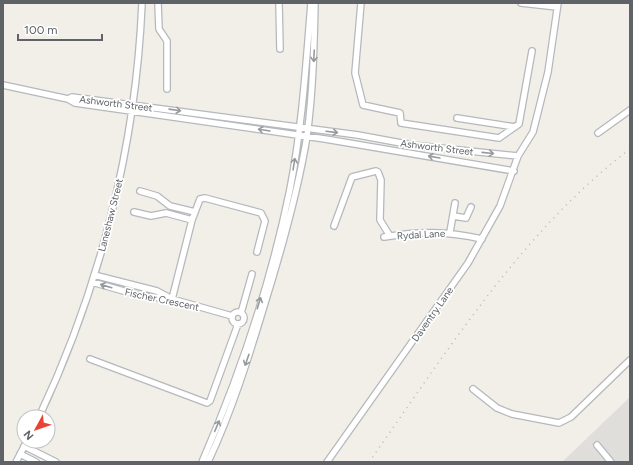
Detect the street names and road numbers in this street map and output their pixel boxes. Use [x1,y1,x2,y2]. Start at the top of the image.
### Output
street label: Ashworth Street [79,93,154,114]
street label: Ashworth Street [400,137,475,158]
street label: Laneshaw Street [95,177,126,253]
street label: Rydal Lane [397,227,446,242]
street label: Daventry Lane [409,284,456,344]
street label: Fischer Crescent [124,285,200,314]

